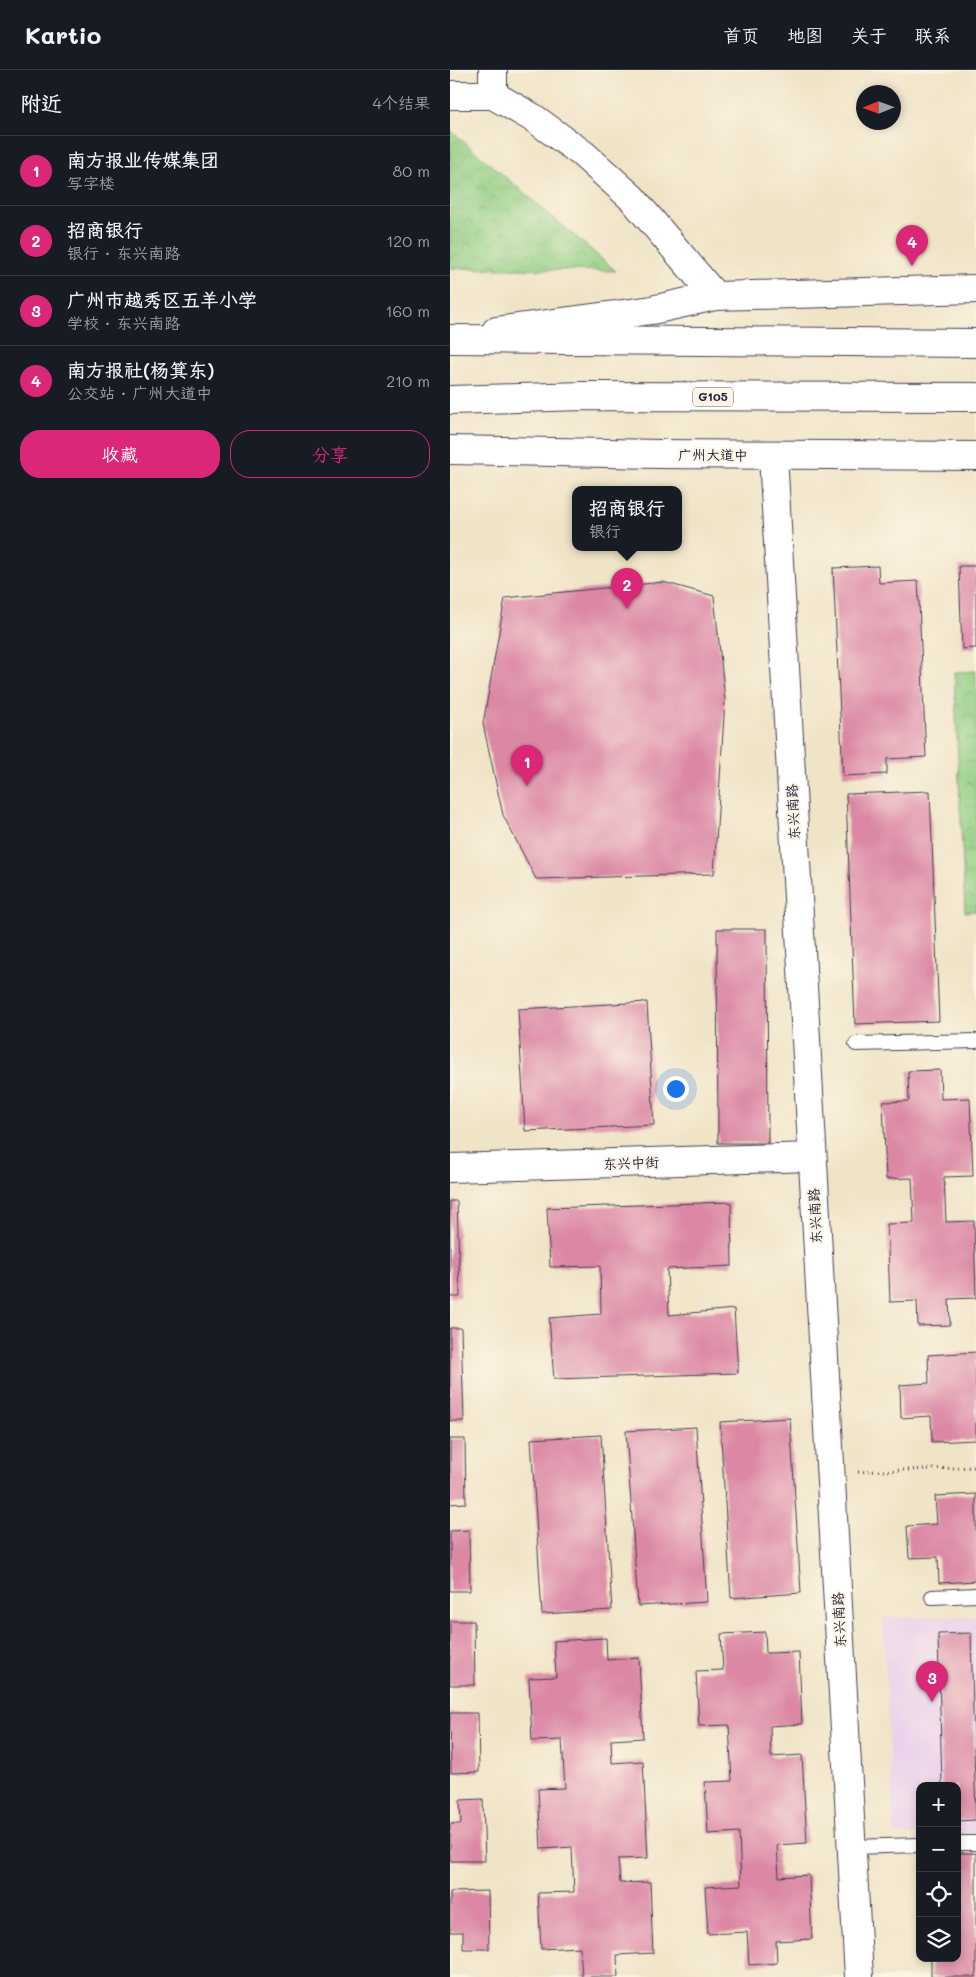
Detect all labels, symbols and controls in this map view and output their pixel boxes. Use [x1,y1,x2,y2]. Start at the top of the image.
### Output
text: Kartio [25,19,101,50]
text: 首页 [723,23,759,47]
text: 地图 [787,23,823,47]
text: 关于 [851,23,887,47]
text: 联系 [915,23,951,47]
north arrow [856,85,901,130]
text: 附近 [20,89,62,116]
text: 4个结果 [373,92,430,113]
text: 南方报业传媒集团 [67,147,219,172]
text: 1 [32,160,40,181]
text: 80 m [393,160,430,181]
text: 写字楼 [67,172,115,193]
text: 招商银行 [67,217,143,242]
pin: 4 [896,225,928,266]
text: 2 [32,230,40,251]
text: 120 m [386,230,430,251]
text: 银行 · 东兴南路 [67,242,180,263]
text: 广州市越秀区五羊小学 [67,287,257,312]
text: 3 [31,300,41,321]
text: 160 m [385,300,430,321]
text: 学校 · 东兴南路 [67,312,180,333]
text: 南方报社(杨箕东) [67,357,214,382]
text: 4 [31,370,41,391]
text: 210 m [386,370,430,391]
text: 公交站 · 广州大道中 [67,382,212,403]
road number: G105 [693,388,733,407]
button: 收藏 [20,430,220,478]
button: 分享 [230,430,430,478]
street label: 广州大道中 [678,445,748,464]
popup [572,486,682,551]
text: 招商银行 [589,495,665,520]
text: 银行 [589,520,621,541]
pin: 2 [611,568,643,609]
pin: 1 [511,745,543,786]
street label: 东兴南路 [782,784,803,840]
your location [663,1076,689,1102]
street label: 东兴中街 [603,1152,659,1173]
street label: 东兴南路 [804,1188,825,1244]
street label: 东兴南路 [828,1592,849,1648]
pin: 3 [916,1661,948,1702]
map controls [916,1782,961,1962]
button: + [916,1782,961,1827]
button: − [916,1827,961,1872]
button: locate [916,1872,961,1917]
button: layers [916,1917,961,1962]

